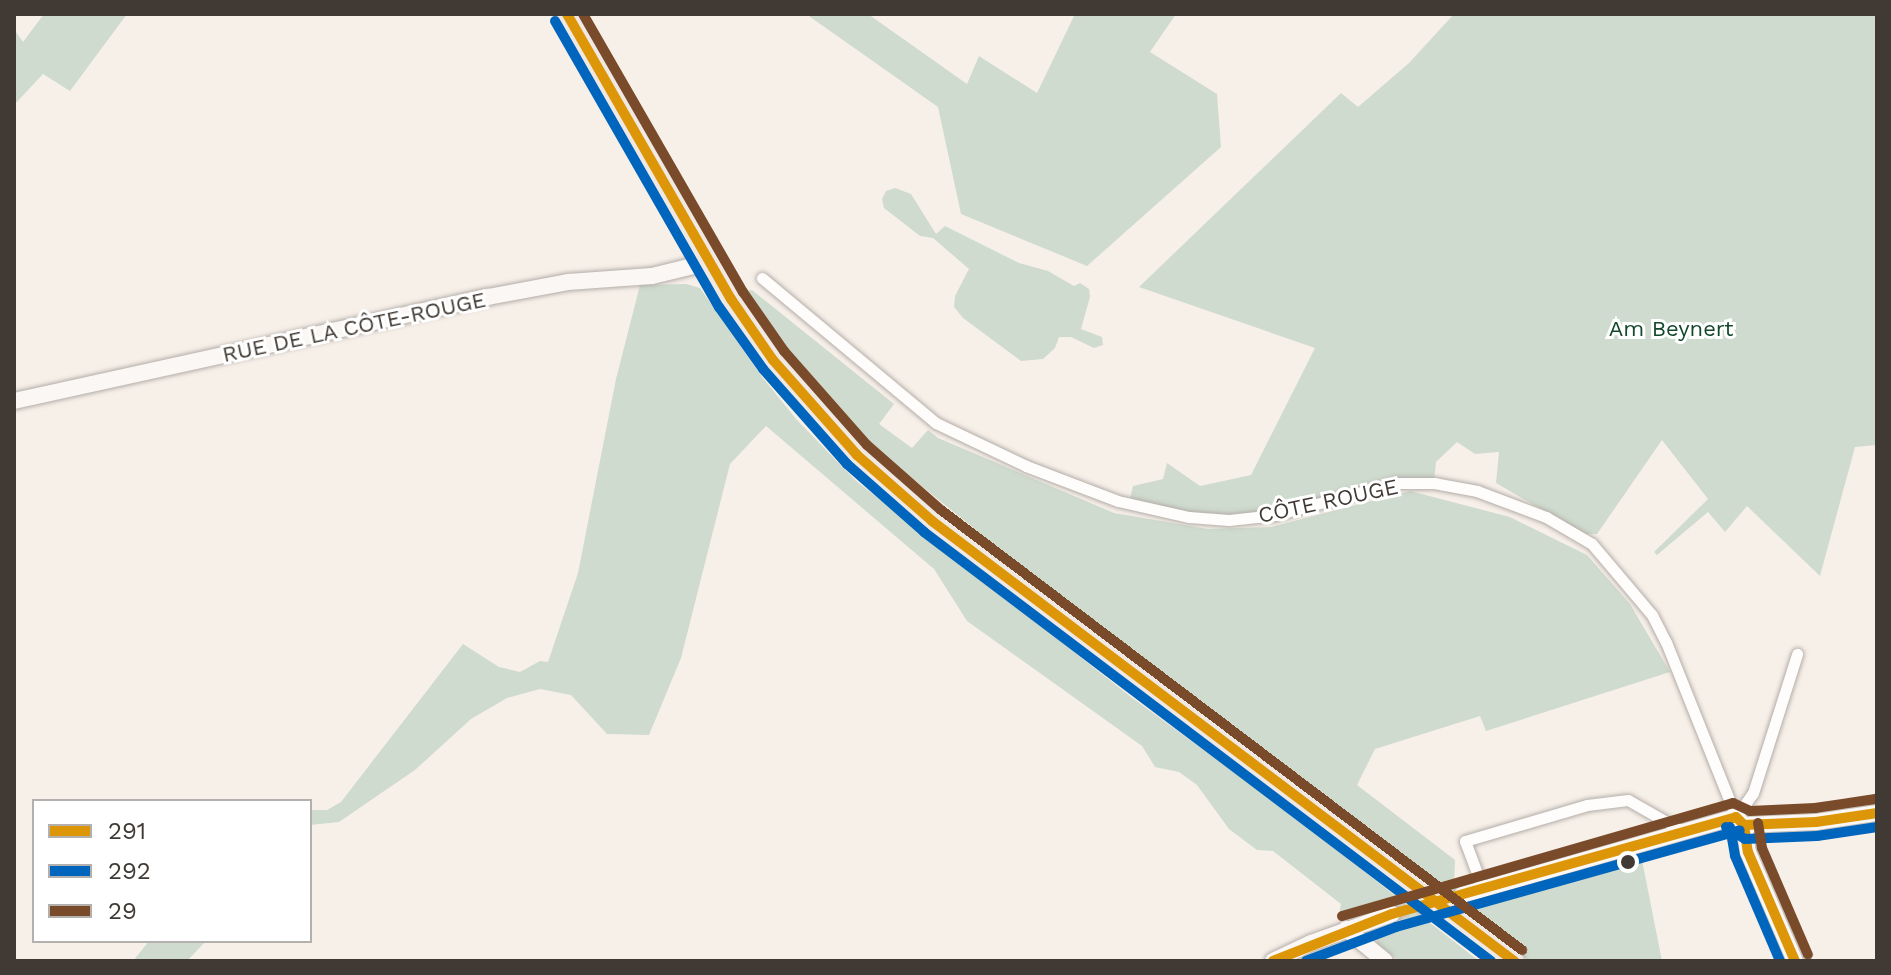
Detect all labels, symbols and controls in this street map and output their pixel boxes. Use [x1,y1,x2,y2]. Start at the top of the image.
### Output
street label: RUE DE LA CÔTE-ROUGE [220,286,488,368]
park label: Am Beynert [1609,316,1733,342]
street label: CÔTE ROUGE [1256,473,1400,529]
legend [32,799,312,943]
text: 291 [108,817,146,845]
unlabelled marker [1620,854,1636,870]
text: 292 [108,857,151,885]
text: 29 [108,897,137,925]

